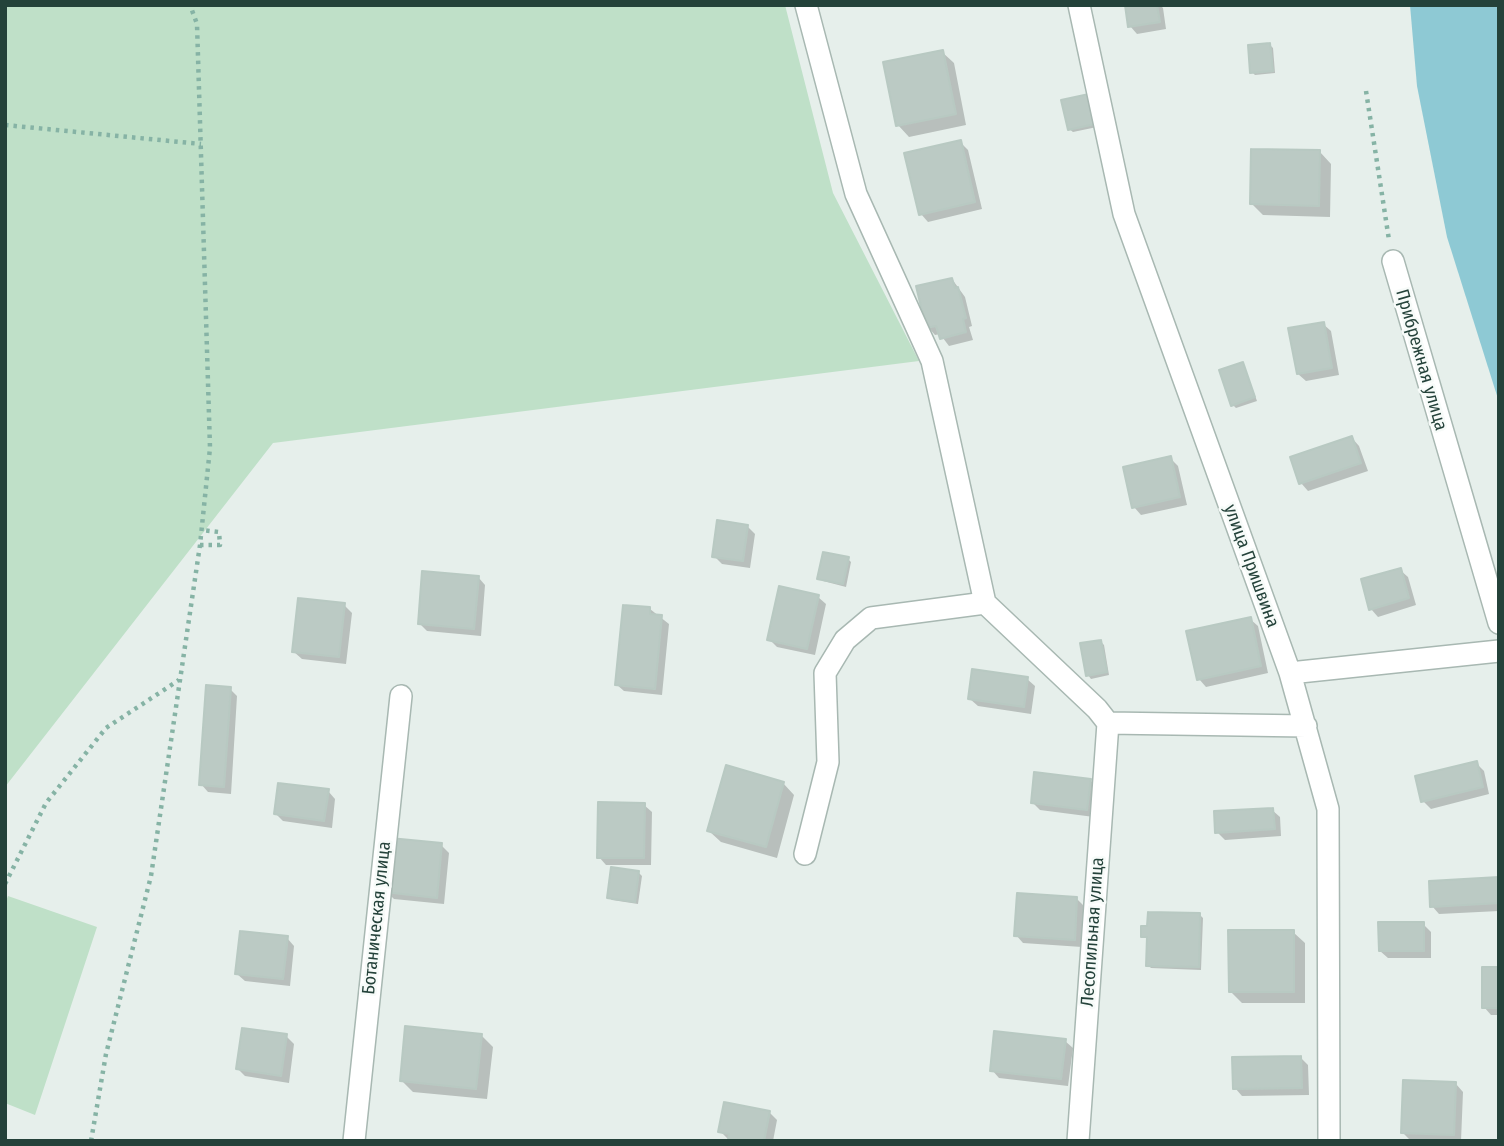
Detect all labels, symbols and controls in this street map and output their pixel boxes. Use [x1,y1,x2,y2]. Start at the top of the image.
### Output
street label: Прибрежная улица [1391,287,1451,433]
street label: улица Пришвина [1219,501,1283,631]
street label: Ботаническая улица [358,840,396,996]
street label: Лесопильная улица [1077,857,1109,1007]

